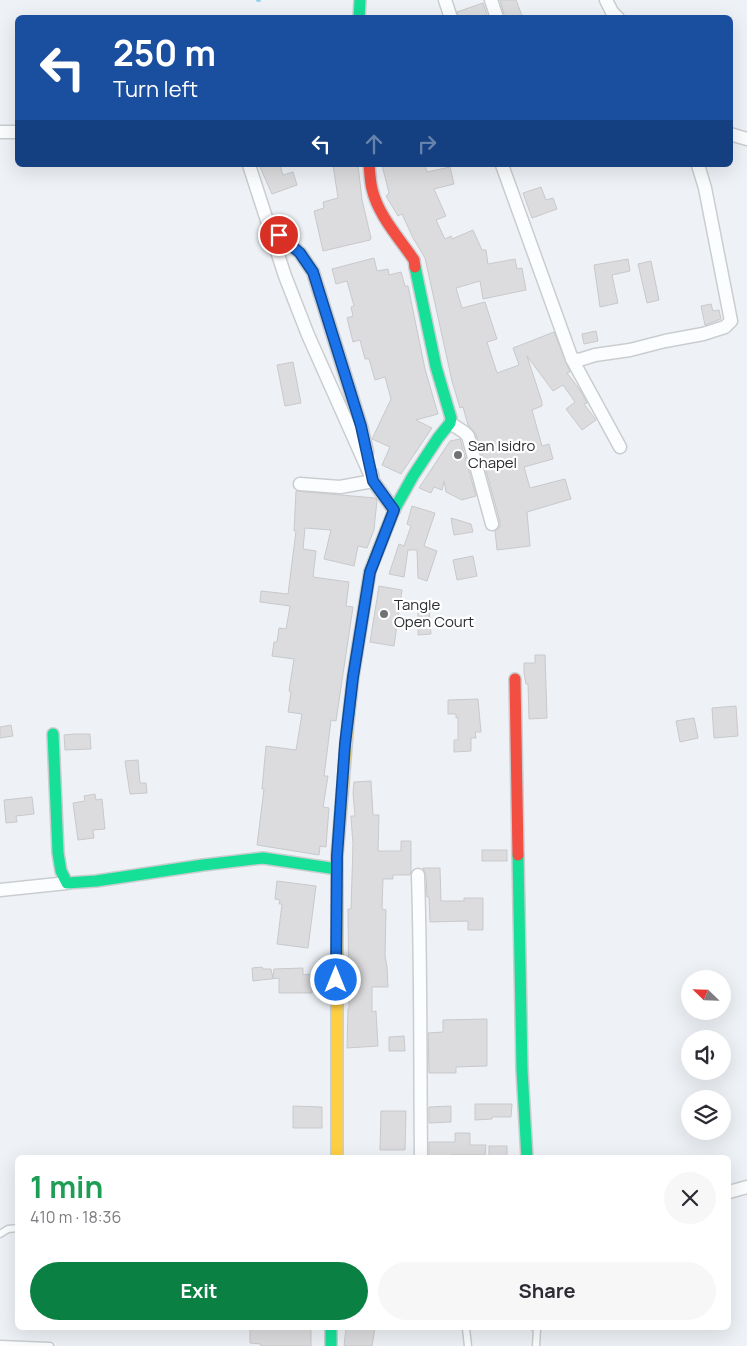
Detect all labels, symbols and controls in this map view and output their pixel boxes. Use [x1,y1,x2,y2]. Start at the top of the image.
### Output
text: 250 m [113,29,216,77]
icon: left [30,35,95,100]
text: Turn left [113,74,198,104]
icon: left [307,130,335,158]
icon: ahead [360,130,388,158]
icon: right [413,130,441,158]
pin [258,214,300,256]
icon: arrive [265,221,293,249]
place label: San Isidro Chapel [468,435,536,473]
marker: San Isidro Chapel [452,449,464,461]
place label: Tangle Open Court [394,594,474,632]
marker: Tangle Open Court [378,608,390,620]
position arrow [309,953,361,1005]
north arrow [681,970,731,1020]
map controls [681,970,731,1140]
button: sound [681,1030,731,1080]
button: layers [681,1090,731,1140]
text: 1 min [30,1166,103,1207]
button: close [664,1172,716,1224]
text: 410 m · 18:36 [30,1206,121,1228]
button: Exit [30,1262,368,1320]
button: Share [378,1262,716,1320]

